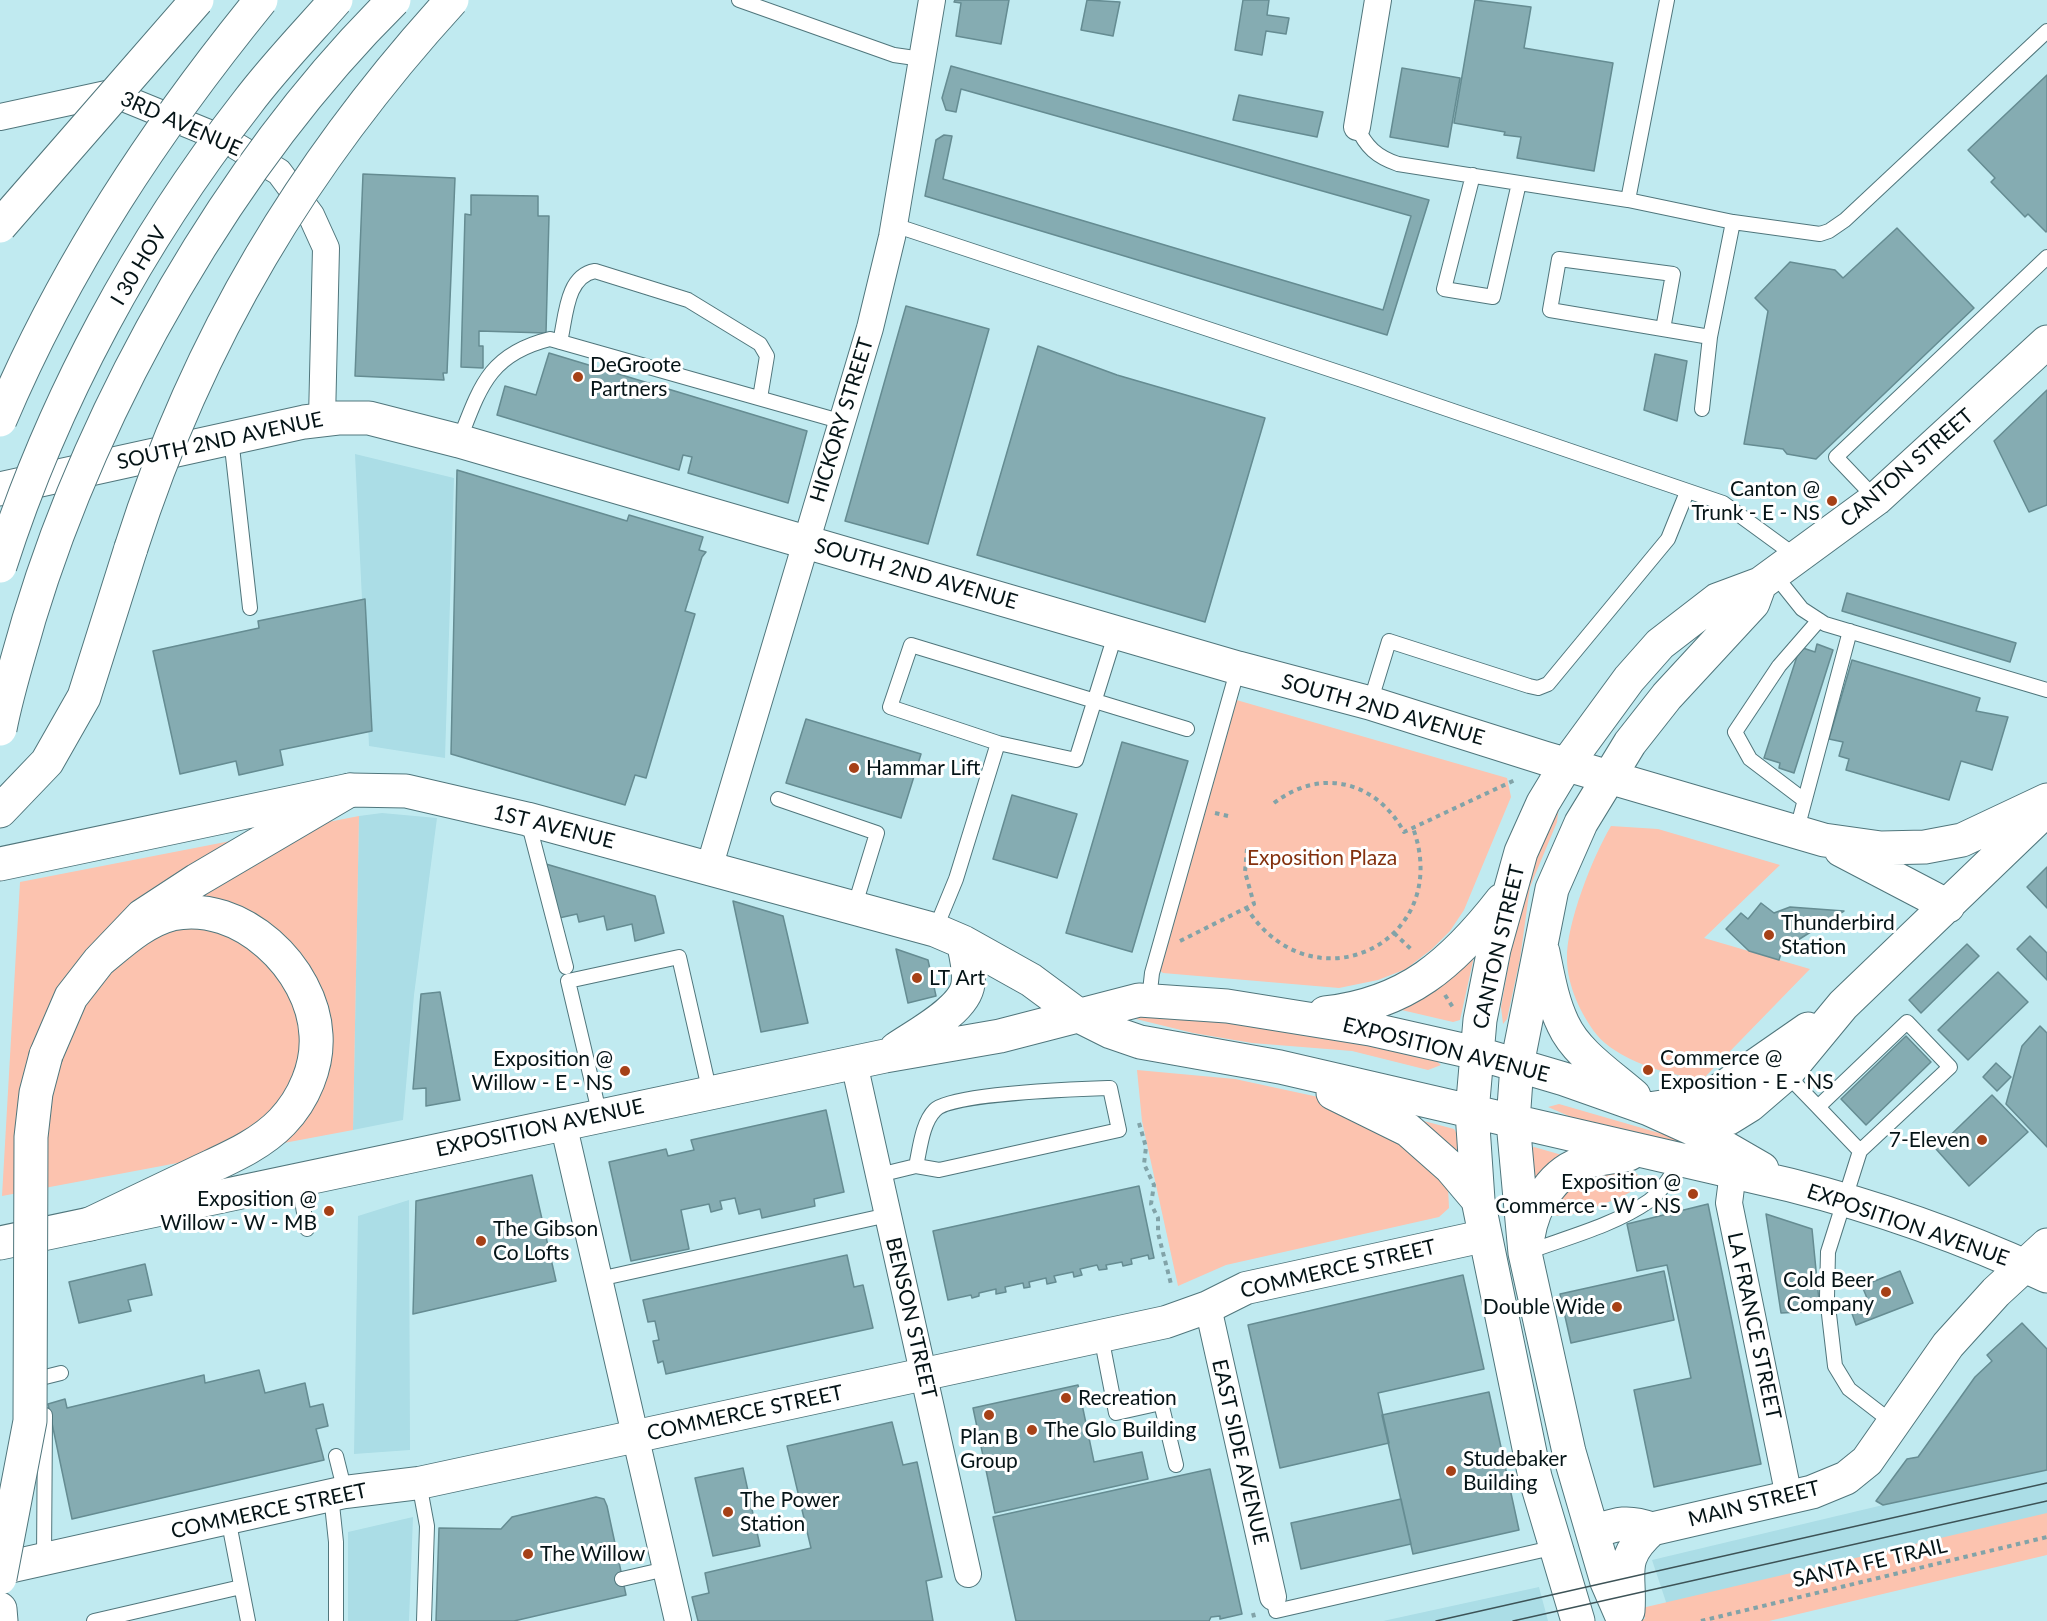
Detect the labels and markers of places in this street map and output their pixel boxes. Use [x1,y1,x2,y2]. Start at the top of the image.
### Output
place label: DeGroote Partners [590,352,681,402]
marker: DeGroote Partners [571,370,585,384]
place label: Canton @ Trunk - E - NS [1692,476,1820,526]
marker: Canton @ Trunk - E - NS [1825,494,1839,508]
place label: Hammar Lift [866,755,980,781]
marker: Hammar Lift [847,761,861,775]
place label: Thunderbird Station [1781,910,1895,960]
marker: Thunderbird Station [1762,928,1776,942]
place label: LT Art [929,965,985,991]
marker: LT Art [910,971,924,985]
place label: Commerce @ Exposition - E - NS [1660,1045,1834,1095]
place label: Exposition @ Willow - E - NS [471,1046,613,1096]
marker: Commerce @ Exposition - E - NS [1641,1063,1655,1077]
marker: Exposition @ Willow - E - NS [618,1064,632,1078]
place label: 7-Eleven [1889,1127,1970,1153]
marker: 7-Eleven [1975,1133,1989,1147]
place label: Exposition @ Commerce - W - NS [1495,1169,1681,1219]
place label: Exposition @ Willow - W - MB [160,1186,317,1236]
marker: Exposition @ Commerce - W - NS [1686,1187,1700,1201]
marker: Exposition @ Willow - W - MB [322,1204,336,1218]
place label: The Gibson Co Lofts [493,1216,598,1266]
marker: The Gibson Co Lofts [474,1234,488,1248]
place label: Cold Beer Company [1783,1267,1874,1317]
marker: Cold Beer Company [1879,1285,1893,1299]
place label: Double Wide [1483,1294,1605,1320]
marker: Double Wide [1610,1300,1624,1314]
place label: Recreation [1078,1385,1177,1411]
marker: Recreation [1059,1391,1073,1405]
marker: Plan B Group [982,1408,996,1422]
place label: The Glo Building [1044,1417,1196,1443]
marker: The Glo Building [1025,1423,1039,1437]
place label: Plan B Group [960,1424,1018,1474]
place label: Studebaker Building [1463,1446,1567,1496]
marker: Studebaker Building [1444,1464,1458,1478]
place label: The Power Station [740,1487,839,1537]
marker: The Power Station [721,1505,735,1519]
place label: The Willow [540,1541,645,1567]
marker: The Willow [521,1547,535,1561]

